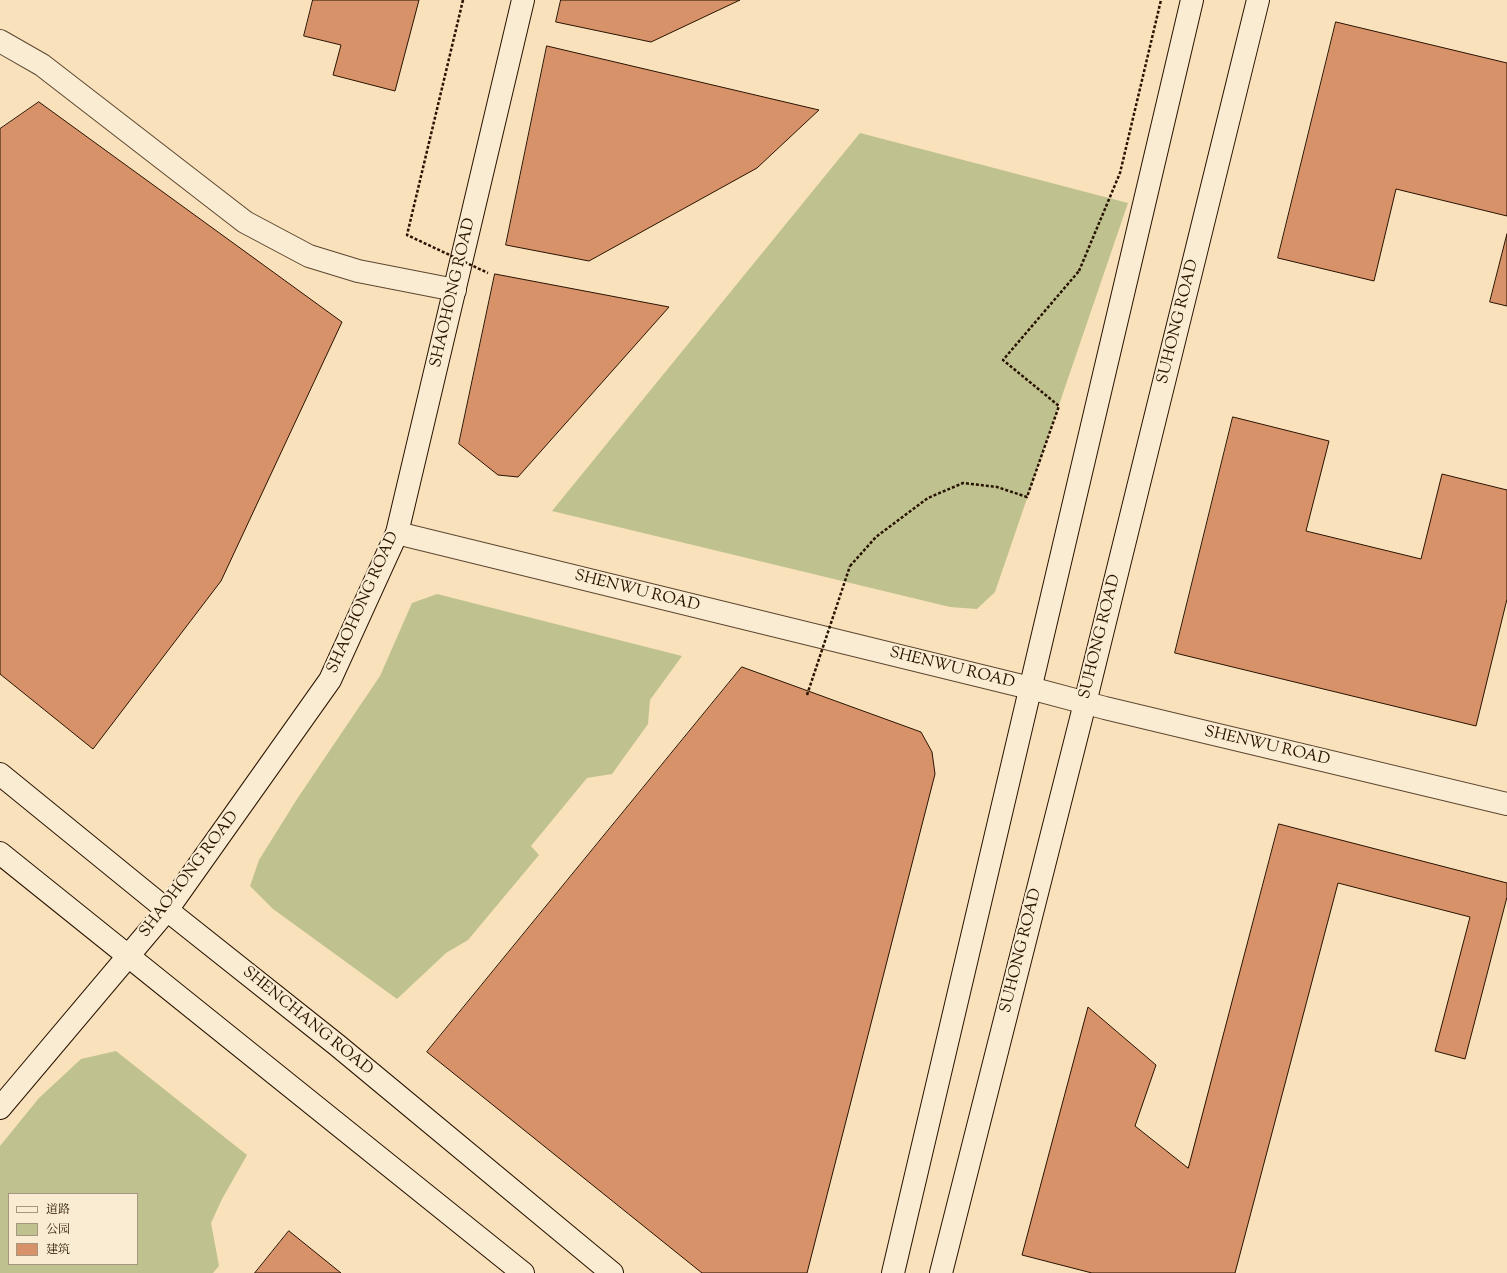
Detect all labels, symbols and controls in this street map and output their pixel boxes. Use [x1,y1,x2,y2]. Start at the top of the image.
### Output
street label: SHAOHONG ROAD [427,216,481,370]
street label: SUHONG ROAD [1154,258,1204,386]
street label: SHAOHONG ROAD [324,529,404,677]
street label: SHENWU ROAD [572,567,702,617]
street label: SUHONG ROAD [1076,573,1126,701]
street label: SHENWU ROAD [887,644,1017,694]
street label: SHENWU ROAD [1202,723,1332,771]
street label: SHAOHONG ROAD [136,808,244,942]
street label: SUHONG ROAD [997,887,1047,1015]
street label: SHENCHANG ROAD [238,964,376,1080]
legend [8,1193,138,1265]
text: 道路 [46,1201,70,1219]
text: 公园 [46,1221,70,1239]
text: 建筑 [46,1241,70,1259]

